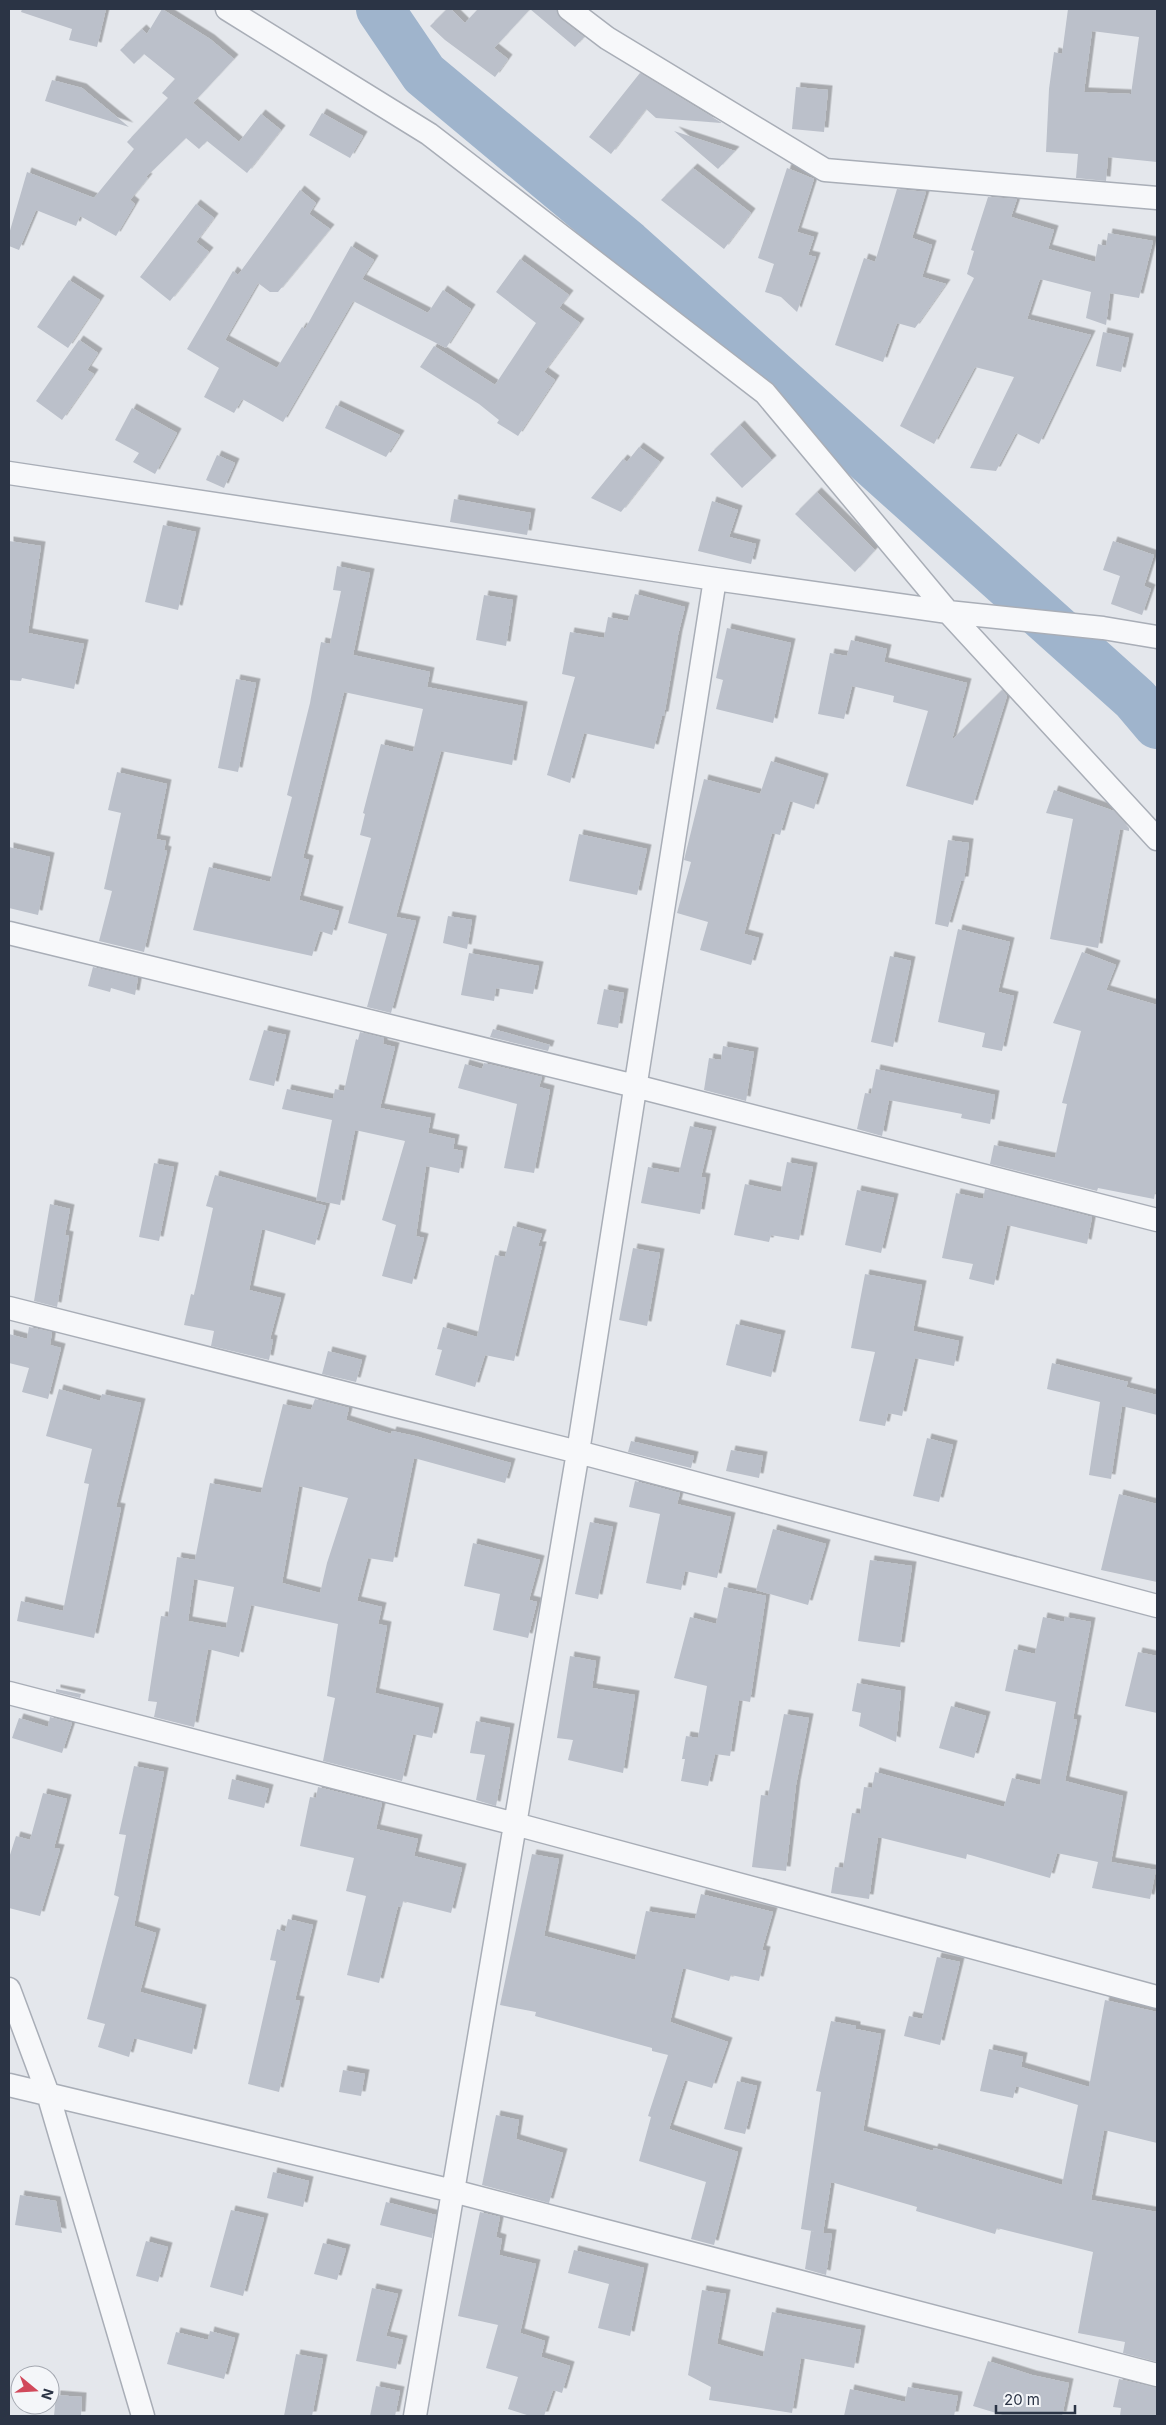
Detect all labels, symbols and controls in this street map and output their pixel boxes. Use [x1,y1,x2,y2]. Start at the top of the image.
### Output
north arrow [10,2365,60,2415]
scale bar [996,2382,1075,2414]
text: N [38,2386,58,2402]
text: 20 m [1004,2390,1040,2409]

